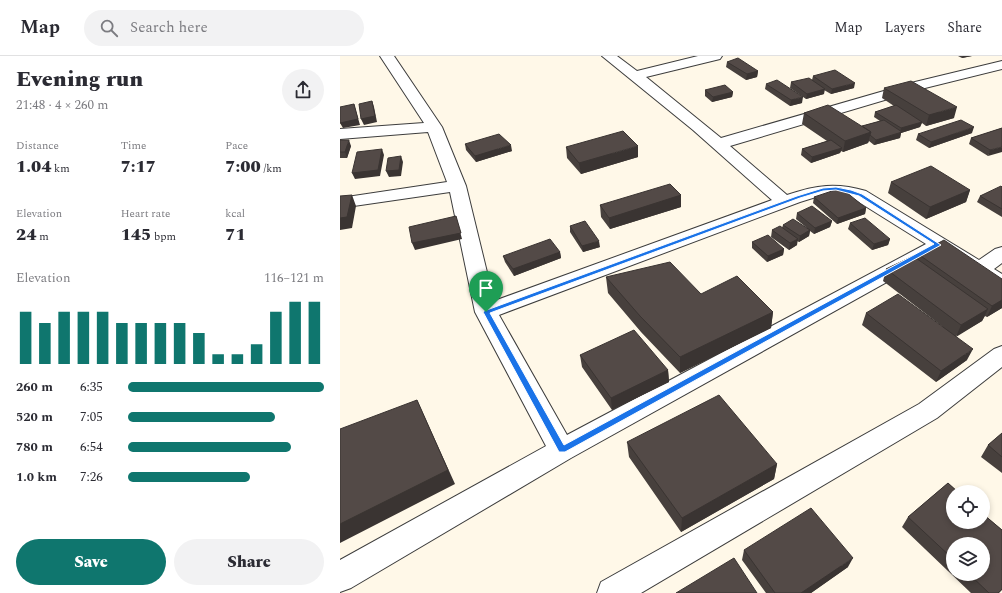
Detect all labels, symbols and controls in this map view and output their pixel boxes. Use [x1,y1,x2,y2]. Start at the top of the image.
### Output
search box [84,10,364,46]
text: Map [20,13,60,42]
text: Search here [130,16,208,39]
icon: search [98,17,120,39]
text: Map [834,17,863,38]
text: Layers [885,17,925,38]
text: Share [947,17,982,38]
text: Evening run [16,63,143,96]
button: share [282,69,324,111]
text: 21:48 · 4 × 260 m [16,95,108,115]
text: Distance [16,137,59,154]
text: Time [121,137,146,154]
text: Pace [225,137,248,154]
text: 1.04 [16,154,51,180]
text: 7:17 [121,154,156,180]
text: 7:00 [225,154,261,180]
text: km [51,160,70,177]
text: /km [261,160,282,177]
text: Elevation [16,205,62,222]
text: Heart rate [121,205,170,222]
text: kcal [225,205,245,222]
text: 24 [16,222,36,248]
text: 145 [121,222,151,248]
text: 71 [225,222,246,248]
text: m [36,228,49,245]
text: bpm [151,228,176,245]
text: Elevation [16,268,70,288]
text: 116–121 m [264,268,324,288]
pin [469,271,503,312]
icon: arrive [475,277,497,299]
text: 260 m [16,377,53,397]
text: 6:35 [80,377,103,397]
text: 520 m [16,407,53,427]
text: 7:05 [80,407,103,427]
text: 780 m [16,437,53,457]
text: 6:54 [80,437,103,457]
text: 1.0 km [16,467,57,487]
text: 7:26 [80,467,103,487]
map controls [946,485,990,581]
button: locate [946,485,990,529]
button: layers [946,537,990,581]
button: Save [16,539,166,585]
button: Share [174,539,324,585]

